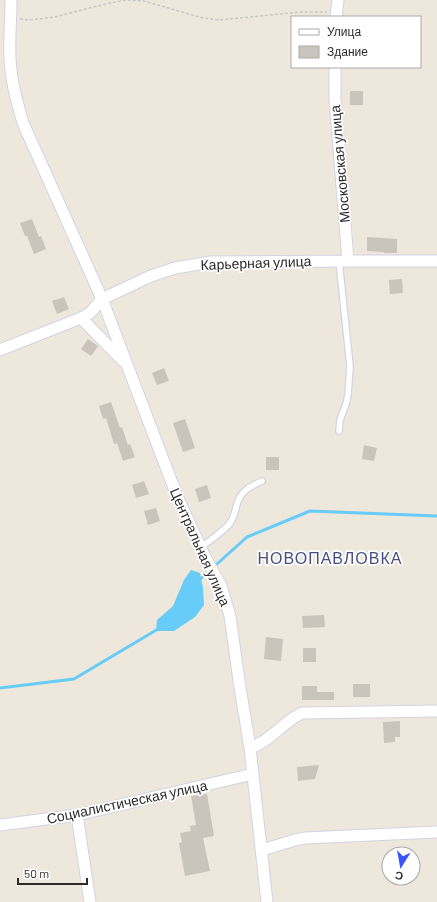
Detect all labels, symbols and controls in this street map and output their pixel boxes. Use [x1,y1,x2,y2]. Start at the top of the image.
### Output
legend [291,16,421,68]
text: Улица [327,24,361,39]
text: Здание [327,44,368,59]
street label: Московская улица [326,104,353,224]
street label: Карьерная улица [200,252,312,273]
street label: Центральная улица [167,485,234,609]
district label: НОВОПАВЛОВКА [258,548,402,567]
street label: Социалистическая улица [45,776,209,827]
north arrow [381,846,421,886]
scale bar [18,860,87,886]
text: 50 m [24,866,49,880]
text: С [394,869,404,883]

